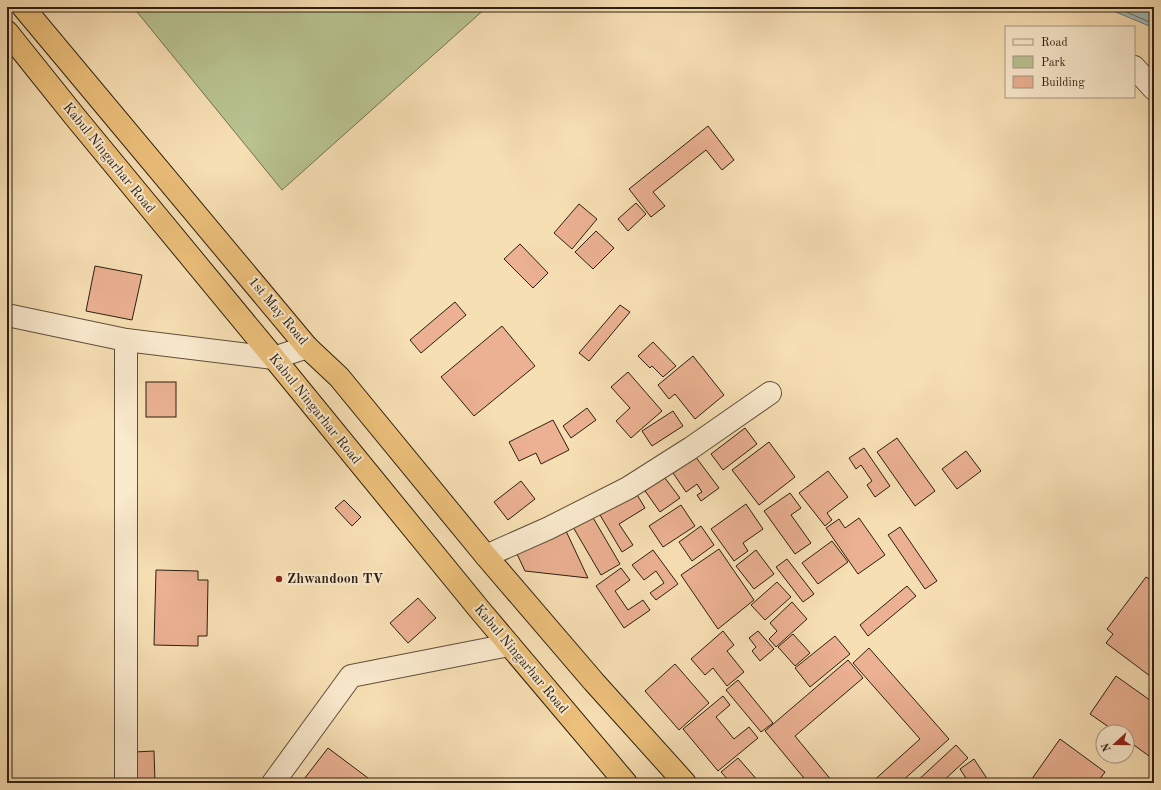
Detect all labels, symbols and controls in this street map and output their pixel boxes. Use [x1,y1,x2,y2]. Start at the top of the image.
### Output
legend [1005,26,1135,98]
text: Road [1041,37,1068,49]
text: Park [1041,57,1066,69]
text: Building [1041,77,1085,89]
street label: Kabul Ningarhar Road [60,100,158,216]
street label: 1st May Road [246,274,310,348]
street label: Kabul Ningarhar Road [266,351,364,467]
place label: Zhwandoon TV [287,572,384,586]
marker: Zhwandoon TV [274,574,284,584]
street label: Kabul Ningarhar Road [471,602,571,716]
north arrow [1095,724,1135,764]
text: N [1100,741,1114,753]

